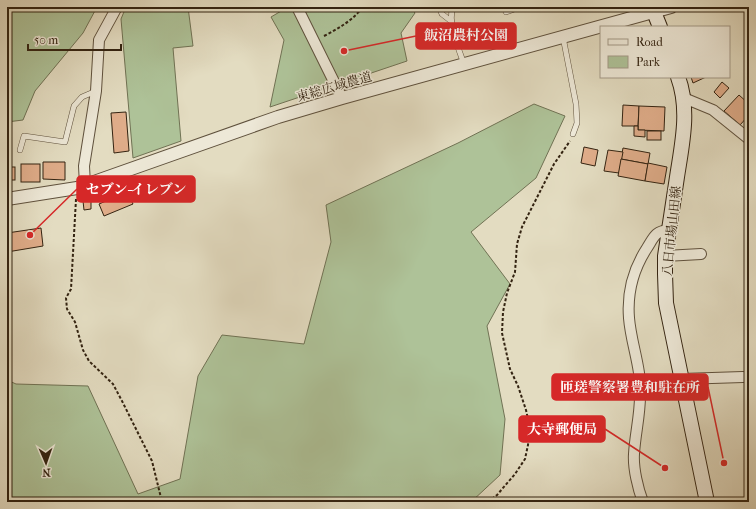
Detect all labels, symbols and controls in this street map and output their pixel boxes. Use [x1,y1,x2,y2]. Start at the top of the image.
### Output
callout: 飯沼農村公園 [416,23,516,49]
scale bar [28,26,121,52]
legend [600,26,730,78]
text: 飯沼農村公園 [424,27,508,44]
text: 50 m [34,33,58,47]
text: Road [636,35,663,49]
text: Park [636,55,661,69]
street label: 東総広域農道 [295,69,374,104]
callout: セブン-イレブン [77,176,195,202]
text: セブン-イレブン [86,181,186,198]
street label: 八日市場山田線 [659,185,684,277]
callout: 匝瑳警察署豊和駐在所 [552,374,708,400]
text: 匝瑳警察署豊和駐在所 [560,379,700,396]
callout: 大寺郵便局 [519,416,605,442]
text: 大寺郵便局 [527,421,597,438]
north arrow [26,443,66,483]
text: N [41,466,51,479]

